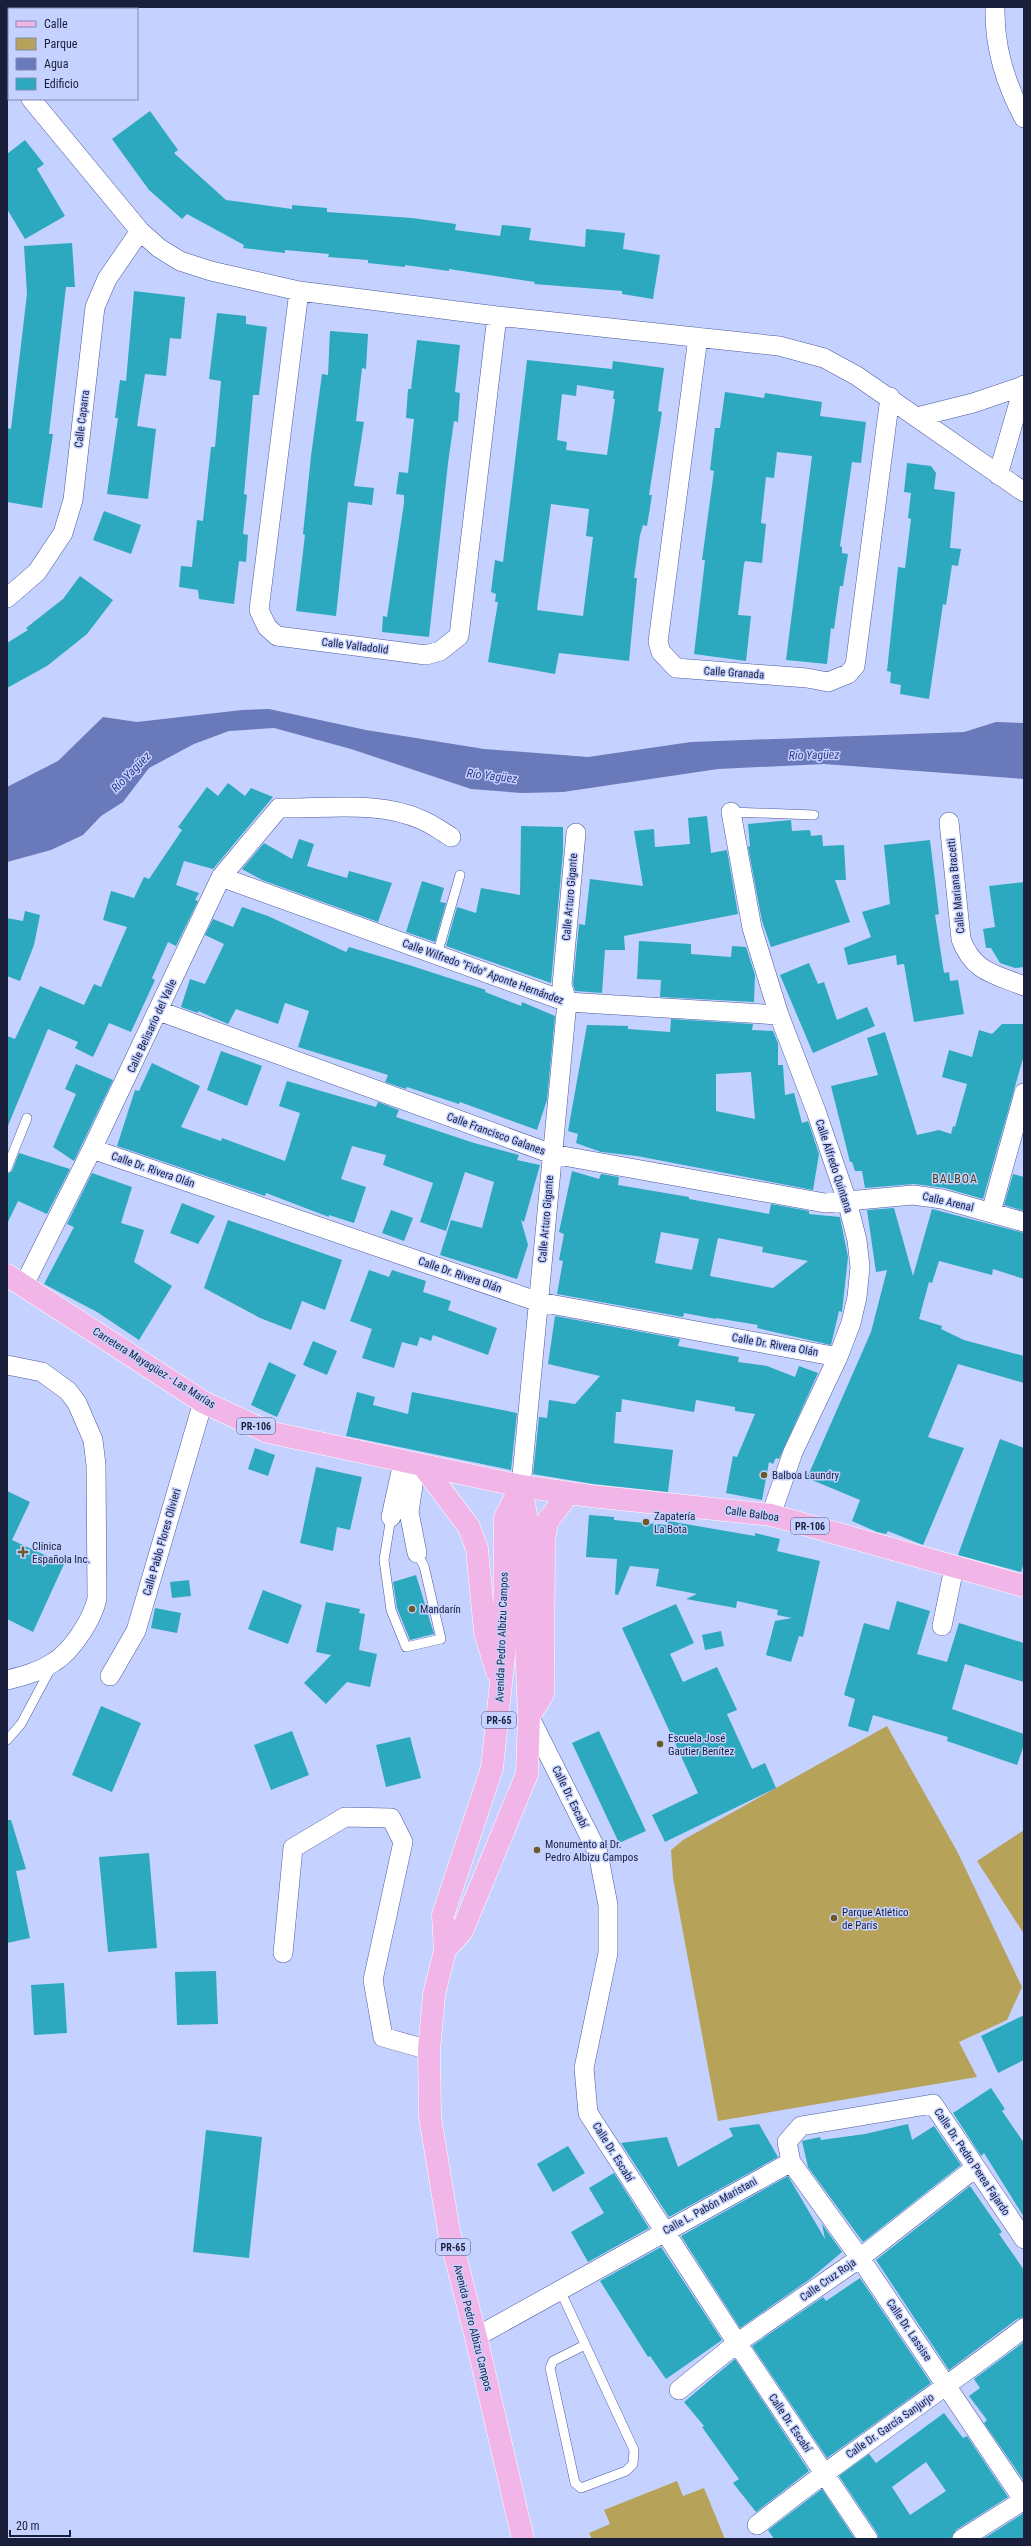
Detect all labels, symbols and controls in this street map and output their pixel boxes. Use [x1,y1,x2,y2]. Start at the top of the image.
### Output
legend [8,8,138,100]
text: Calle [44,17,68,31]
text: Parque [44,37,78,51]
text: Agua [44,57,69,71]
text: Edificio [44,77,79,91]
street label: Calle Caparra [72,389,92,449]
street label: Calle Valladolid [321,635,389,657]
street label: Calle Granada [703,664,765,682]
water label: Río Yagüez [108,748,154,795]
water label: Río Yagüez [789,748,840,762]
water label: Río Yagüez [466,766,519,786]
street label: Calle Mariana Bracetti [945,838,967,934]
street label: Calle Arturo Gigante [560,853,580,941]
street label: Calle Wilfredo "Fido" Aponte Hernández [400,937,566,1007]
street label: Calle Belisario del Valle [125,977,179,1075]
street label: Calle Francisco Galanes [445,1110,547,1158]
street label: Calle Alfredo Quintana [813,1118,855,1214]
street label: Calle Dr. Rivera Olán [110,1150,196,1190]
district label: BALBOA [932,1172,978,1186]
street label: Calle Arturo Gigante [536,1175,556,1263]
street label: Calle Arenal [921,1190,975,1214]
street label: Calle Dr. Rivera Olán [417,1255,503,1295]
street label: Carretera Mayagüez - Las Marías [90,1325,218,1411]
street label: Calle Dr. Rivera Olán [731,1331,819,1359]
road number: PR-106 [237,1418,275,1434]
place label: Balboa Laundry [772,1469,840,1482]
marker: Balboa Laundry [759,1470,769,1480]
street label: Calle Pablo Flores Olivieri [140,1487,184,1597]
street label: Calle Balboa [724,1504,780,1524]
place label: Zapatería La Bota [654,1510,695,1536]
marker: Zapatería La Bota [641,1517,651,1527]
road number: PR-106 [791,1518,829,1534]
place label: Clínica Española Inc. [32,1540,91,1566]
marker: Clínica Española Inc. [17,1546,29,1558]
street label: Avenida Pedro Albizu Campos [493,1572,511,1702]
place label: Mandarín [420,1603,461,1616]
marker: Mandarín [407,1604,417,1614]
road number: PR-65 [482,1712,516,1728]
place label: Escuela José Gautier Benítez [668,1732,734,1758]
marker: Escuela José Gautier Benítez [655,1739,665,1749]
street label: Calle Dr. Escabí [549,1764,591,1831]
place label: Monumento al Dr. Pedro Albizu Campos [545,1838,638,1864]
marker: Monumento al Dr. Pedro Albizu Campos [532,1845,542,1855]
place label: Parque Atlético de París [842,1906,909,1932]
marker: Parque Atlético de París [829,1913,839,1923]
street label: Calle Dr. Pedro Perea Fajardo [931,2106,1013,2218]
street label: Calle Dr. Escabí [590,2120,637,2184]
street label: Calle L. Pabón Maristani [661,2175,759,2237]
road number: PR-65 [436,2239,470,2255]
street label: Calle Cruz Roja [797,2256,859,2304]
street label: Avenida Pedro Albizu Campos [451,2263,495,2393]
street label: Calle Dr. Lassise [884,2297,934,2363]
street label: Calle Dr. García Sanjurjo [843,2390,937,2461]
street label: Calle Dr. Escabí [766,2391,814,2455]
scale bar [10,2512,70,2538]
text: 20 m [16,2519,40,2533]

